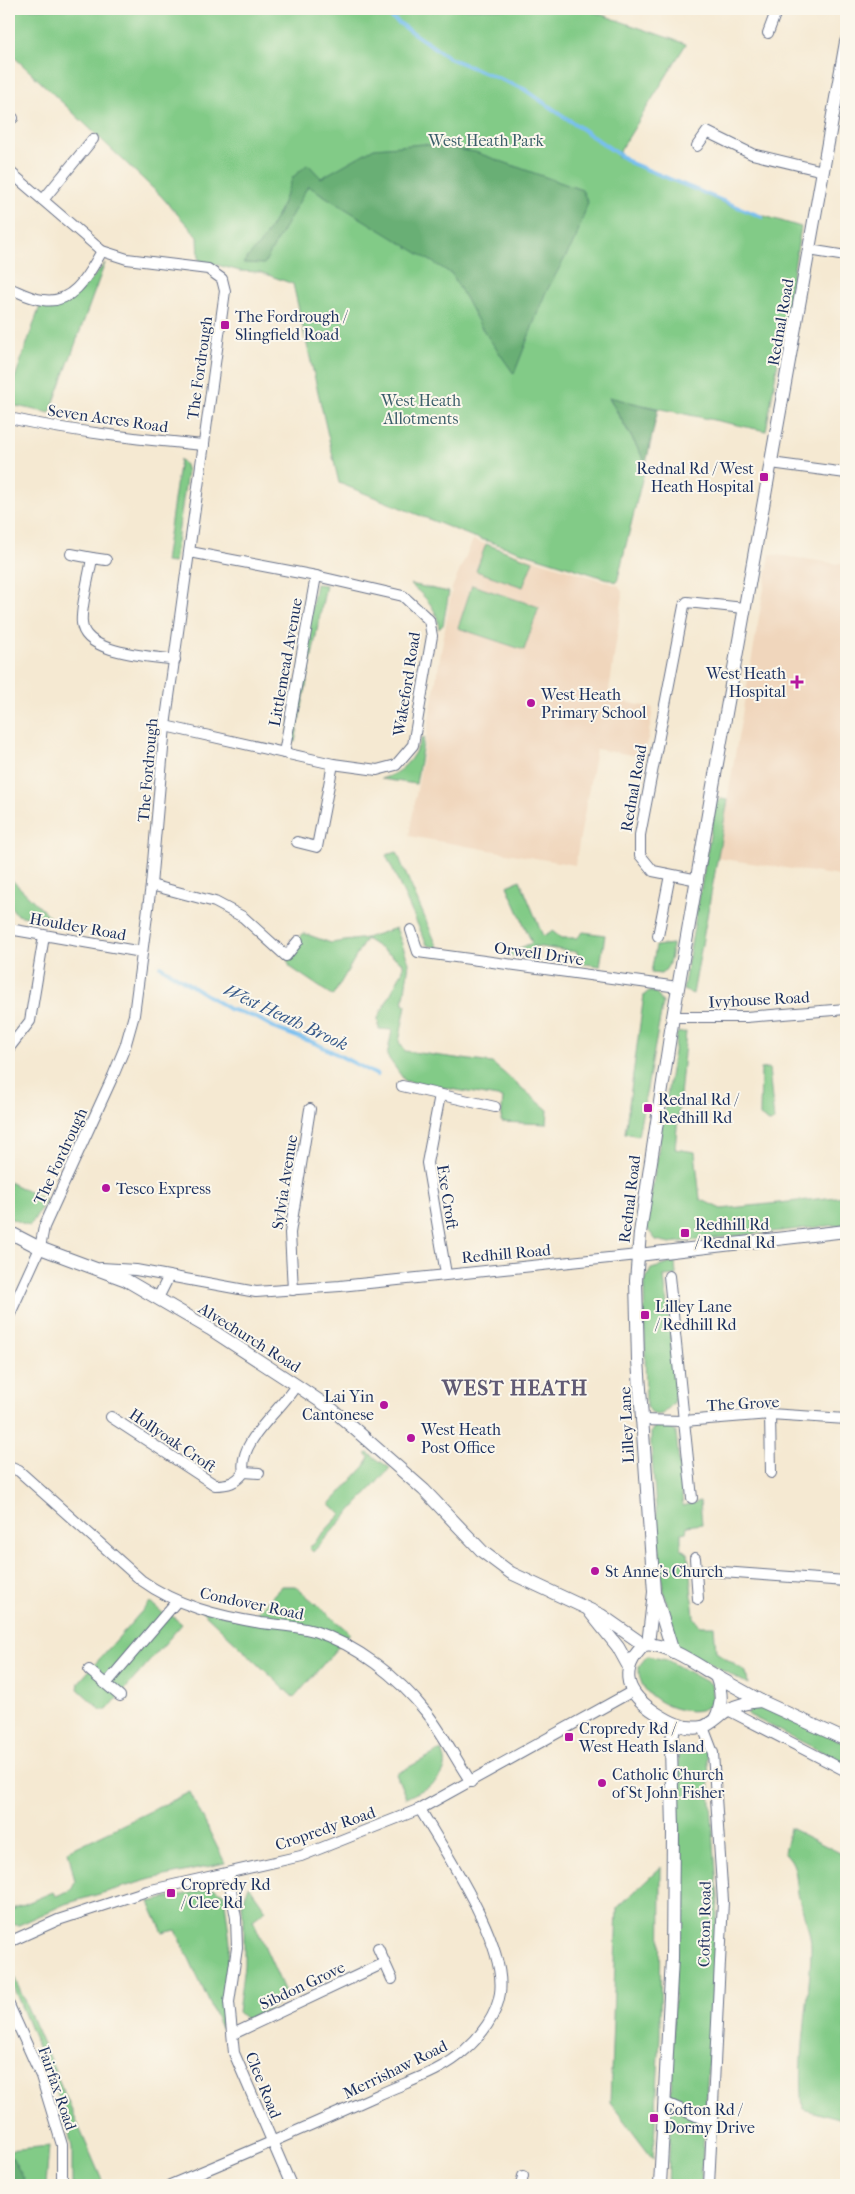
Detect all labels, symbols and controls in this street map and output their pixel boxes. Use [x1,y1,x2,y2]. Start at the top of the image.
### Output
park label: West Heath Park [427,131,544,150]
street label: Rednal Road [763,277,798,367]
place label: The Fordrough / Slingfield Road [235,307,349,344]
street label: The Fordrough [183,315,216,421]
marker: The Fordrough / Slingfield Road [219,319,231,331]
park label: West Heath Allotments [380,391,461,428]
street label: Seven Acres Road [47,401,170,436]
place label: Rednal Rd / West Heath Hospital [636,459,755,496]
marker: Rednal Rd / West Heath Hospital [758,471,770,483]
street label: Littlemead Avenue [265,596,306,728]
street label: Wakeford Road [389,630,424,739]
place label: West Heath Hospital [705,664,787,701]
marker: West Heath Hospital [790,675,804,689]
place label: West Heath Primary School [540,685,647,722]
marker: West Heath Primary School [525,697,537,709]
street label: The Fordrough [133,717,162,823]
street label: Rednal Road [616,743,651,833]
street label: Houldey Road [28,909,128,944]
street label: Orwell Drive [493,938,585,969]
water label: West Heath Brook [220,979,351,1055]
street label: Ivyhouse Road [708,987,810,1012]
place label: Rednal Rd / Redhill Rd [658,1090,740,1127]
marker: Rednal Rd / Redhill Rd [642,1102,654,1114]
street label: The Fordrough [30,1105,91,1208]
street label: Sylvia Avenue [268,1133,301,1231]
street label: Rednal Road [615,1154,644,1244]
street label: Exe Croft [433,1163,462,1231]
place label: Tesco Express [116,1179,211,1198]
marker: Tesco Express [100,1182,112,1194]
place label: Redhill Rd / Rednal Rd [694,1215,775,1252]
marker: Redhill Rd / Rednal Rd [679,1227,691,1239]
street label: Redhill Road [461,1240,552,1267]
place label: Lilley Lane / Redhill Rd [654,1297,737,1334]
street label: Alvechurch Road [194,1298,305,1377]
marker: Lilley Lane / Redhill Rd [639,1309,651,1321]
district label: WEST HEATH [441,1376,588,1400]
street label: Lilley Lane [615,1386,638,1464]
place label: Lai Yin Cantonese [302,1387,375,1424]
street label: The Grove [706,1392,780,1415]
marker: Lai Yin Cantonese [378,1399,390,1411]
street label: Hollyoak Croft [126,1404,220,1477]
place label: West Heath Post Office [420,1420,501,1457]
marker: West Heath Post Office [405,1432,417,1444]
place label: St Anne's Church [605,1562,723,1581]
marker: St Anne's Church [589,1565,601,1577]
street label: Condover Road [198,1583,306,1624]
place label: Cropredy Rd / West Heath Island [578,1719,705,1756]
marker: Cropredy Rd / West Heath Island [563,1731,575,1743]
place label: Catholic Church of St John Fisher [612,1765,724,1802]
marker: Catholic Church of St John Fisher [596,1777,608,1789]
street label: Cropredy Road [273,1802,378,1855]
place label: Cropredy Rd / Clee Rd [180,1875,271,1912]
street label: Cofton Road [694,1881,715,1967]
marker: Cropredy Rd / Clee Rd [165,1887,177,1899]
street label: Sibdon Grove [256,1957,348,2014]
street label: Merrishaw Road [340,2036,451,2103]
street label: Fairfax Road [34,2044,81,2133]
street label: Clee Road [242,2049,286,2121]
place label: Cofton Rd / Dormy Drive [664,2100,755,2137]
marker: Cofton Rd / Dormy Drive [648,2112,660,2124]

